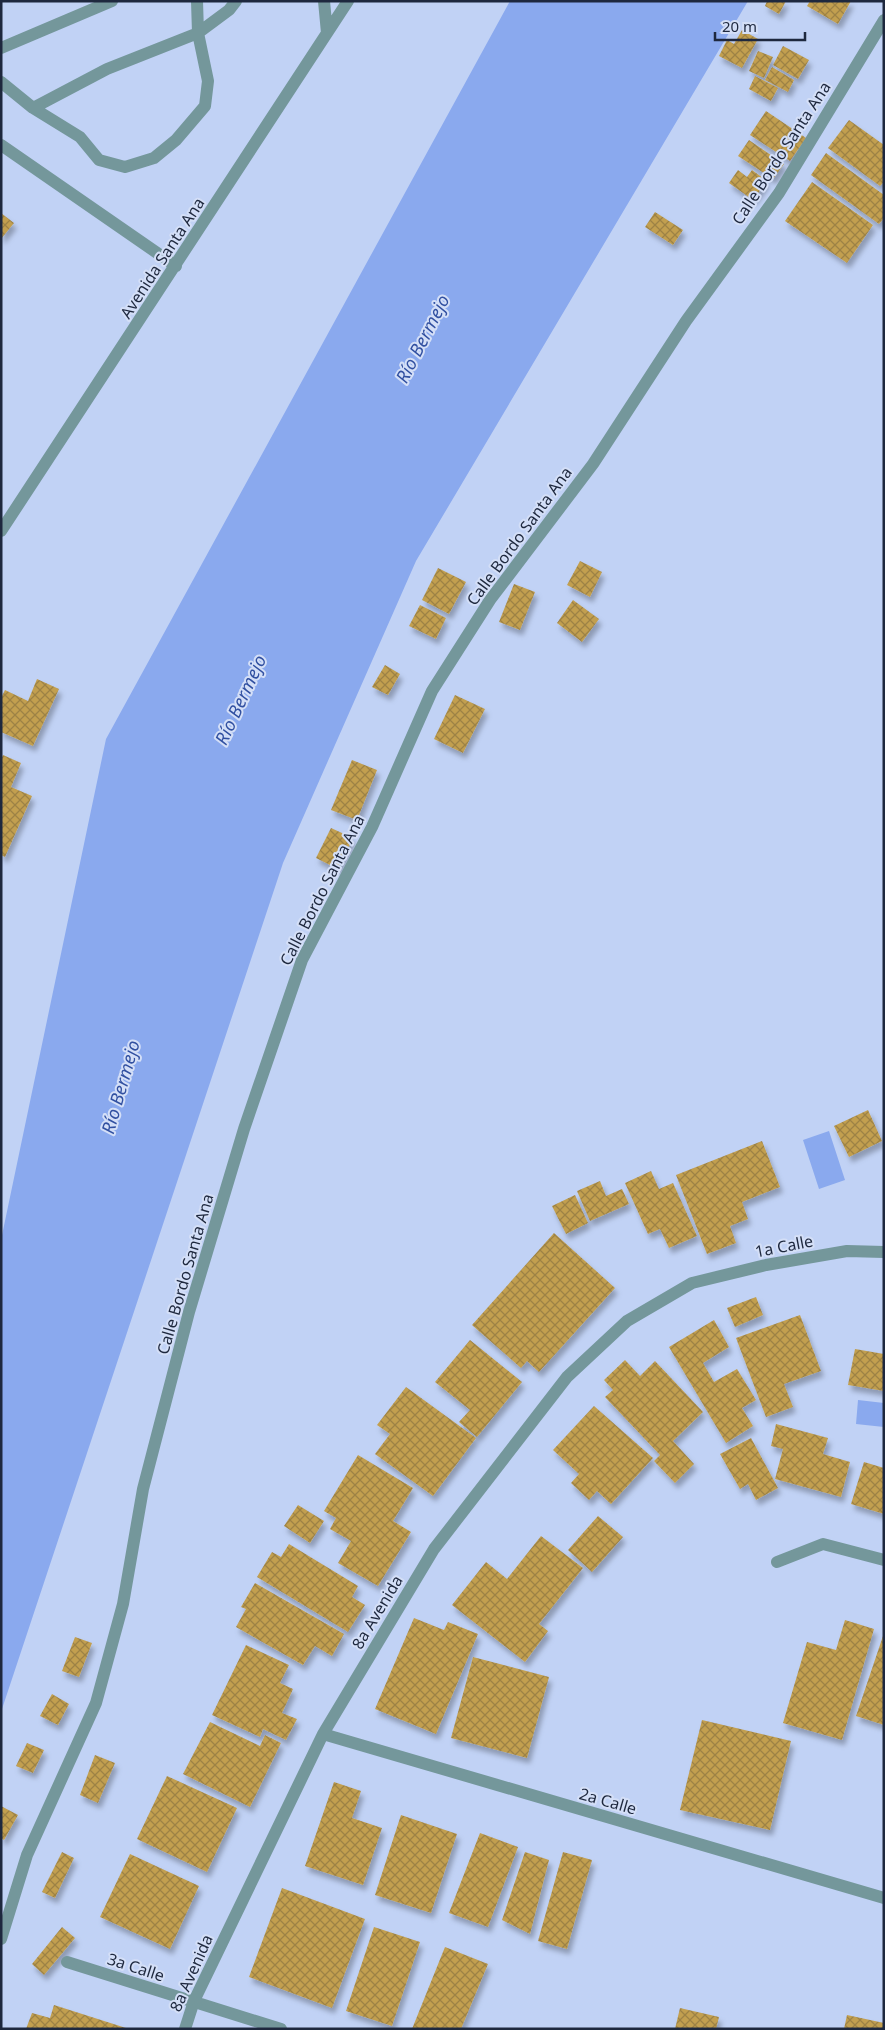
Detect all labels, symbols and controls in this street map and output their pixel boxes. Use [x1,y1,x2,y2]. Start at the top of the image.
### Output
scale bar [715,10,805,42]
text: 20 m [722,16,757,36]
street label: Calle Bordo Santa Ana [727,77,835,229]
street label: Avenida Santa Ana [115,193,209,323]
water label: Río Bermejo [390,290,455,387]
street label: Calle Bordo Santa Ana [461,462,577,610]
water label: Río Bermejo [209,651,271,748]
street label: Calle Bordo Santa Ana [274,811,370,969]
water label: Río Bermejo [95,1037,145,1136]
street label: Calle Bordo Santa Ana [152,1191,218,1357]
street label: 1a Calle [753,1230,815,1262]
street label: 8a Avenida [346,1571,408,1653]
street label: 2a Calle [577,1782,639,1820]
street label: 8a Avenida [164,1931,218,2015]
street label: 3a Calle [105,1947,167,1987]

